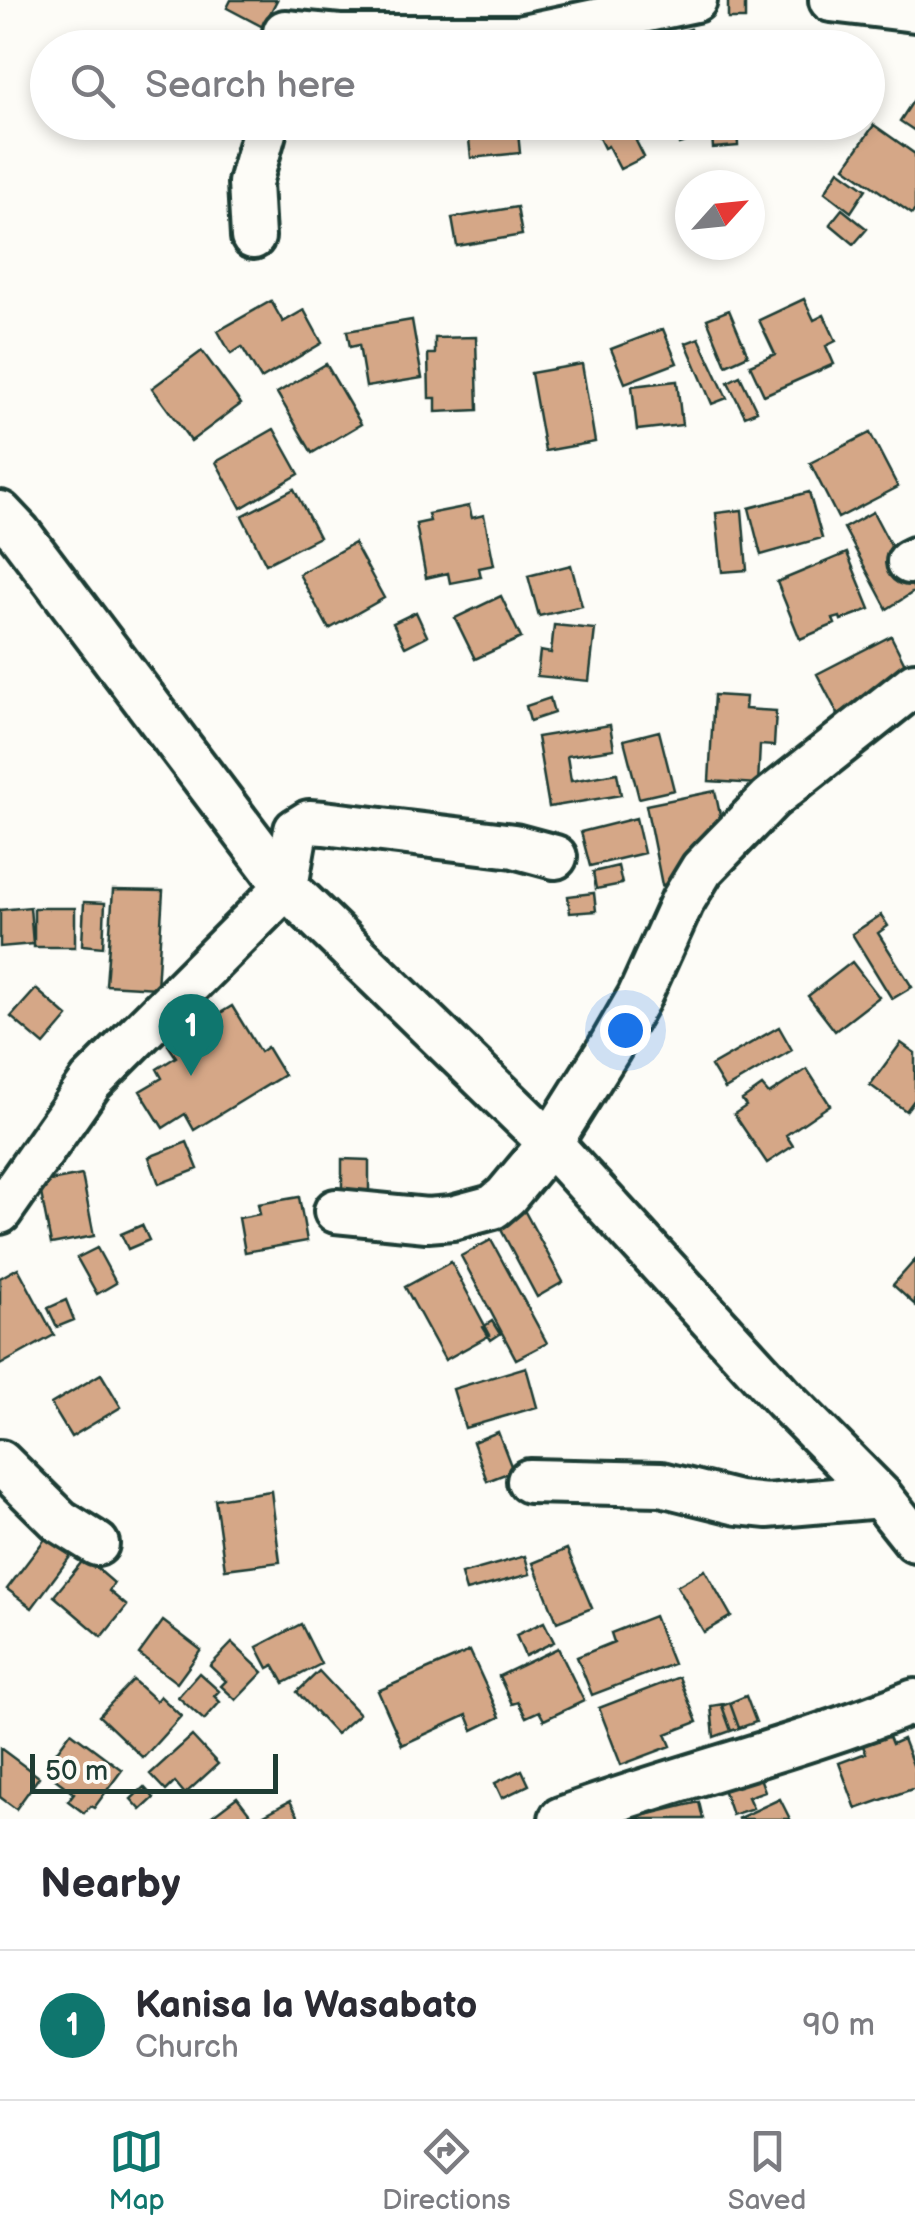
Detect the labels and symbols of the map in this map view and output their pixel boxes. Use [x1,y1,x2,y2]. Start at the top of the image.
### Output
north arrow [675,170,765,260]
pin: 1 [158,994,224,1076]
your location [600,1005,651,1056]
scale bar [30,1749,278,1794]

